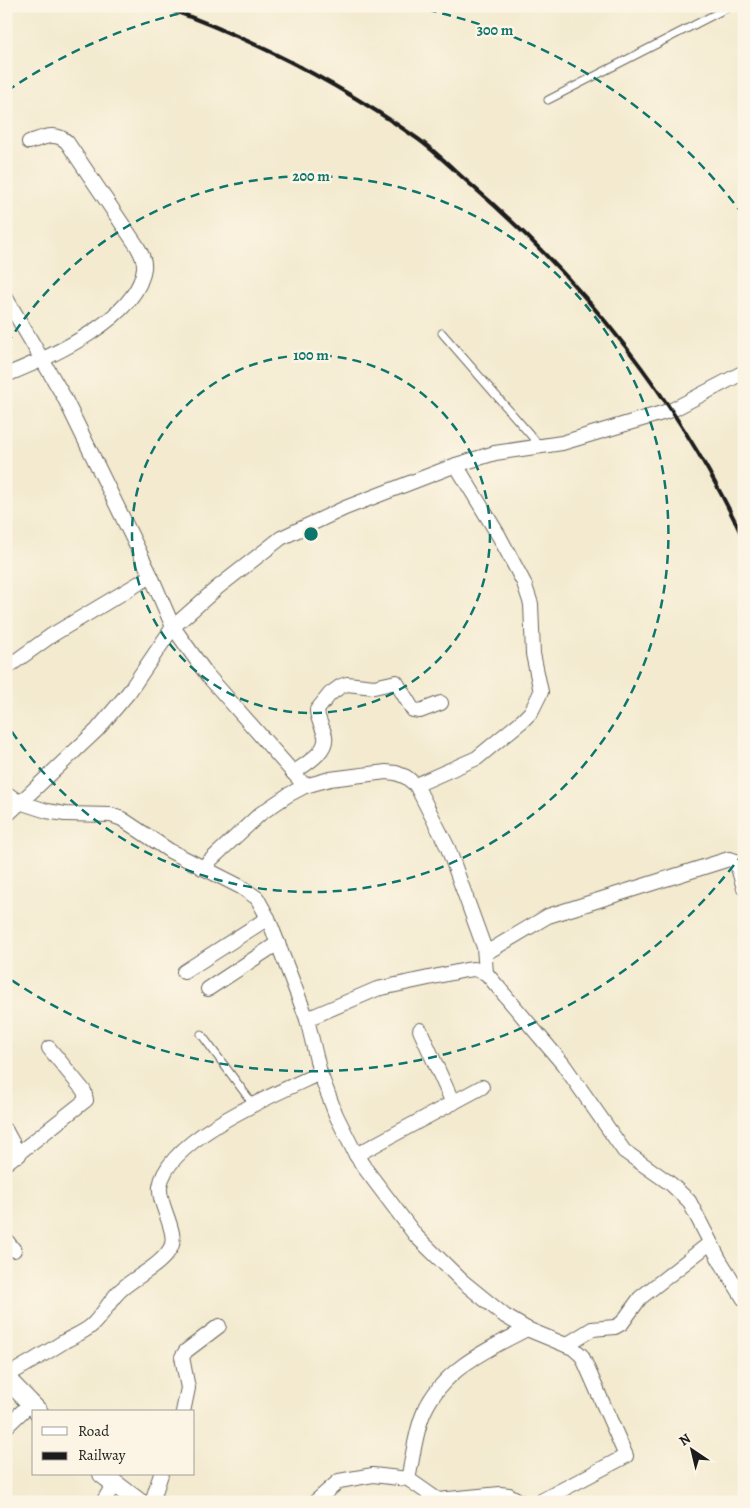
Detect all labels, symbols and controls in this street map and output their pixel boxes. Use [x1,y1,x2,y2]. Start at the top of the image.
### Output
text: 300 m [477,20,514,40]
text: 200 m [292,166,330,186]
text: 100 m [293,345,329,365]
centre of rings [302,525,320,543]
legend [32,1410,195,1476]
text: Road [78,1421,110,1441]
north arrow [668,1426,718,1476]
text: N [675,1429,694,1450]
text: Railway [78,1445,126,1465]

